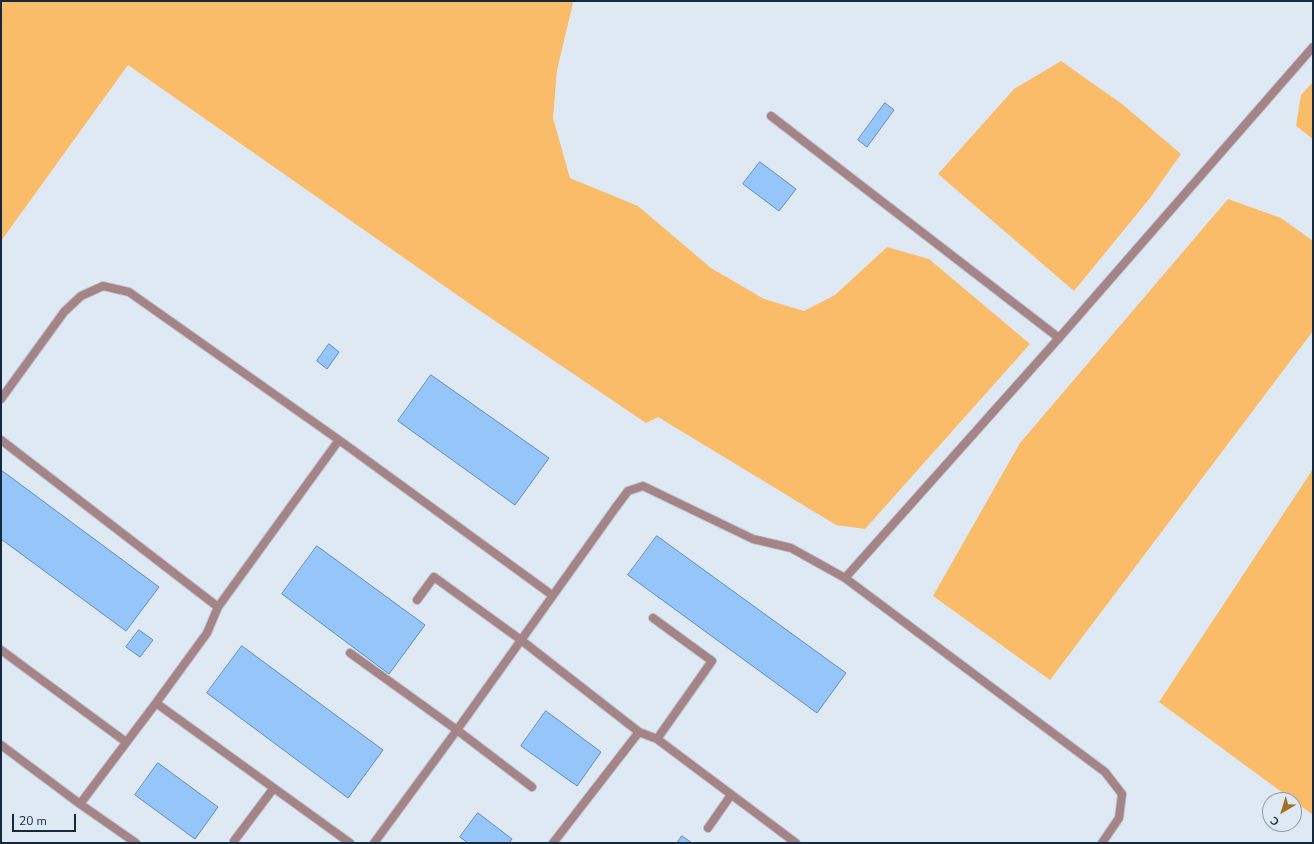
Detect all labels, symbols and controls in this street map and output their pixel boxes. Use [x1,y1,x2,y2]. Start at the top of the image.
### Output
north arrow [1262,792,1302,832]
scale bar [14,806,78,832]
text: 20 m [19,813,47,829]
text: С [1267,813,1282,829]

